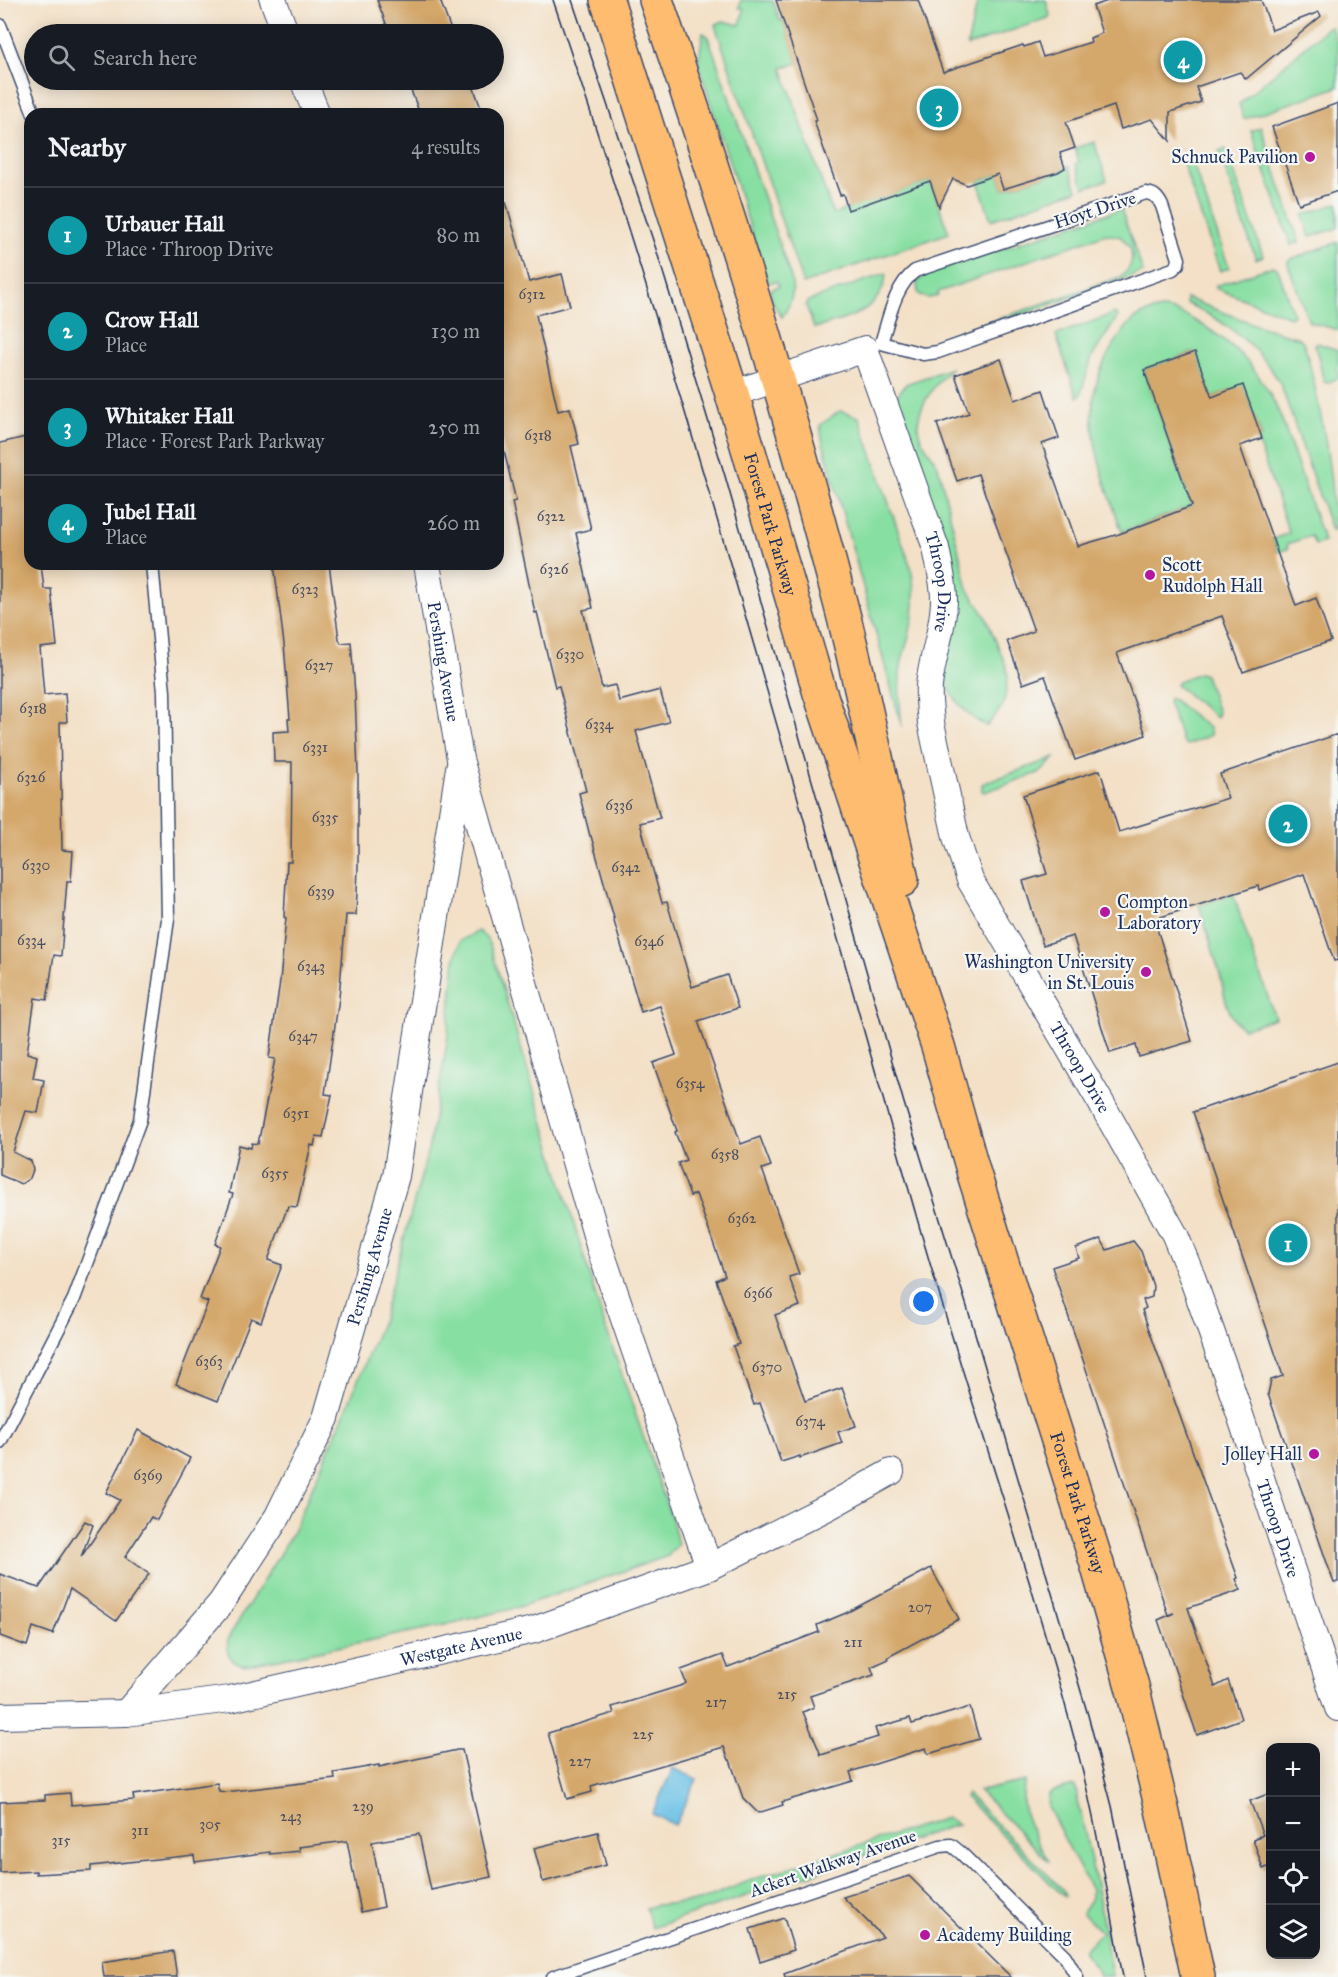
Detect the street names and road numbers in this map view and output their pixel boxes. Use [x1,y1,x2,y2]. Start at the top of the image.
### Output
street label: Hoyt Drive [1051,186,1139,234]
street label: Forest Park Parkway [739,450,802,599]
street label: Throop Drive [920,529,955,634]
street label: Pershing Avenue [423,600,465,723]
street label: Throop Drive [1045,1018,1115,1117]
street label: Pershing Avenue [342,1205,397,1328]
street label: Forest Park Parkway [1045,1429,1110,1577]
street label: Throop Drive [1251,1477,1305,1580]
street label: Westgate Avenue [398,1622,524,1671]
street label: Ackert Walkway Avenue [746,1824,919,1902]

